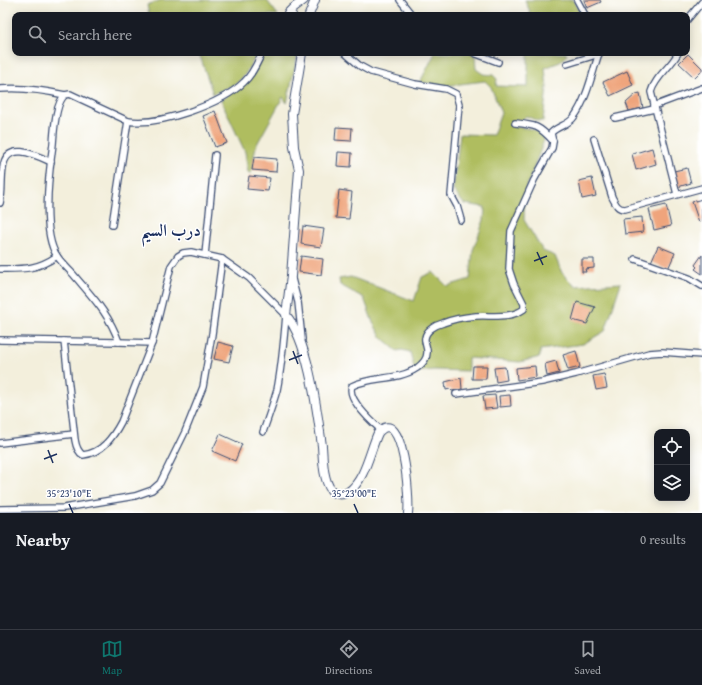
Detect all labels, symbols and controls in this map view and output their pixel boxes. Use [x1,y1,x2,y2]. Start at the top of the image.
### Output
search box [12,12,690,56]
icon: search [26,23,48,45]
text: Search here [58,24,132,45]
district label: درب السيم [141,217,201,247]
map controls [654,429,690,501]
button: locate [654,429,690,465]
button: layers [654,465,690,501]
text: 35°23'10"E [47,486,91,501]
text: 35°23'00"E [332,486,376,501]
text: Nearby [16,527,70,552]
text: 0 results [640,530,686,549]
tab: Map [101,638,123,678]
tab: Directions [325,638,372,678]
tab: Saved [574,638,601,678]

